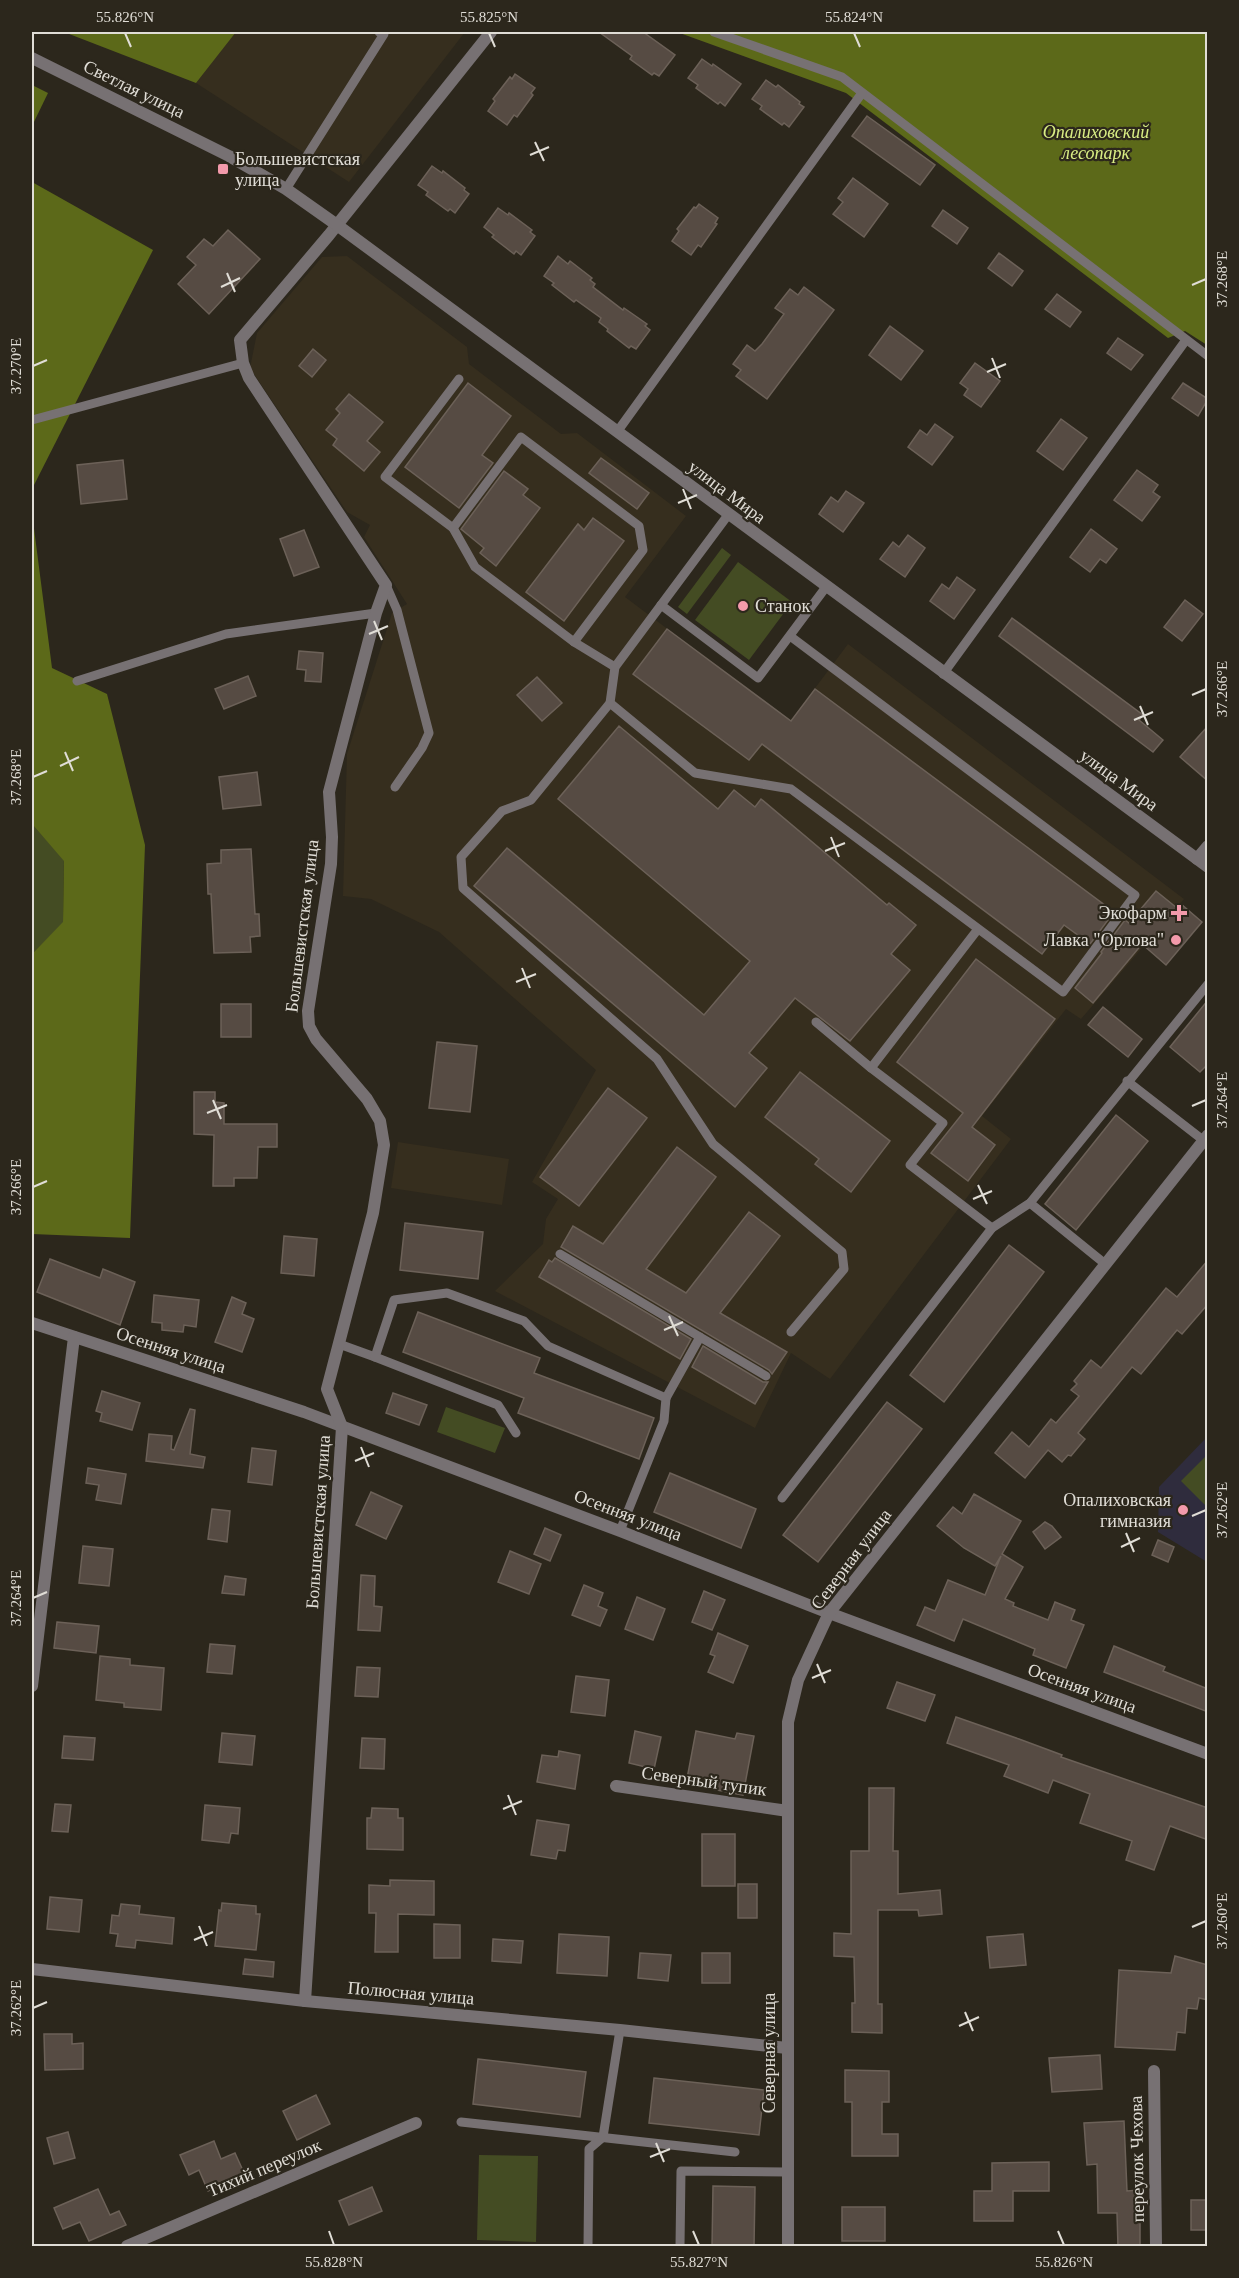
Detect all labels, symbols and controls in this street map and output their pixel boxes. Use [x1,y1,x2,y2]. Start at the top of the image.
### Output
text: 55.826°N [96,9,154,25]
text: 55.825°N [460,9,518,25]
text: 55.824°N [825,9,883,25]
street label: Светлая улица [80,56,188,122]
park label: Опалиховский лесопарк [1043,122,1149,163]
place label: Большевистская улица [235,149,360,190]
marker: Большевистская улица [216,162,230,176]
text: 37.268°E [1214,251,1230,307]
text: 37.270°E [8,338,24,394]
street label: улица Мира [684,456,770,528]
place label: Станок [755,596,810,616]
marker: Станок [736,599,750,613]
text: 37.266°E [1214,661,1230,717]
street label: улица Мира [1076,745,1162,815]
text: 37.268°E [8,749,24,805]
street label: Большевистская улица [281,838,323,1014]
place label: Экофарм [1099,903,1167,923]
marker: Экофарм [1172,906,1186,920]
place label: Лавка "Орлова" [1044,930,1164,950]
marker: Лавка "Орлова" [1169,933,1183,947]
text: 37.264°E [1214,1072,1230,1128]
text: 37.266°E [8,1159,24,1215]
street label: Осенняя улица [114,1323,228,1377]
street label: Большевистская улица [302,1434,334,1610]
text: 37.262°E [1214,1482,1230,1538]
street label: Осенняя улица [571,1485,685,1545]
place label: Опалиховская гимназия [1063,1490,1171,1531]
marker: Опалиховская гимназия [1176,1503,1190,1517]
street label: Северная улица [807,1505,895,1613]
text: 37.264°E [8,1570,24,1626]
street label: Осенняя улица [1025,1659,1139,1717]
street label: Северный тупик [640,1762,768,1800]
text: 37.260°E [1214,1893,1230,1949]
street label: Полюсная улица [347,1978,475,2008]
text: 37.262°E [8,1980,24,2036]
street label: Северная улица [759,1993,779,2113]
street label: переулок Чехова [1126,2096,1148,2222]
street label: Тихий переулок [204,2135,324,2201]
text: 55.828°N [305,2254,363,2270]
text: 55.827°N [670,2254,728,2270]
text: 55.826°N [1035,2254,1093,2270]

